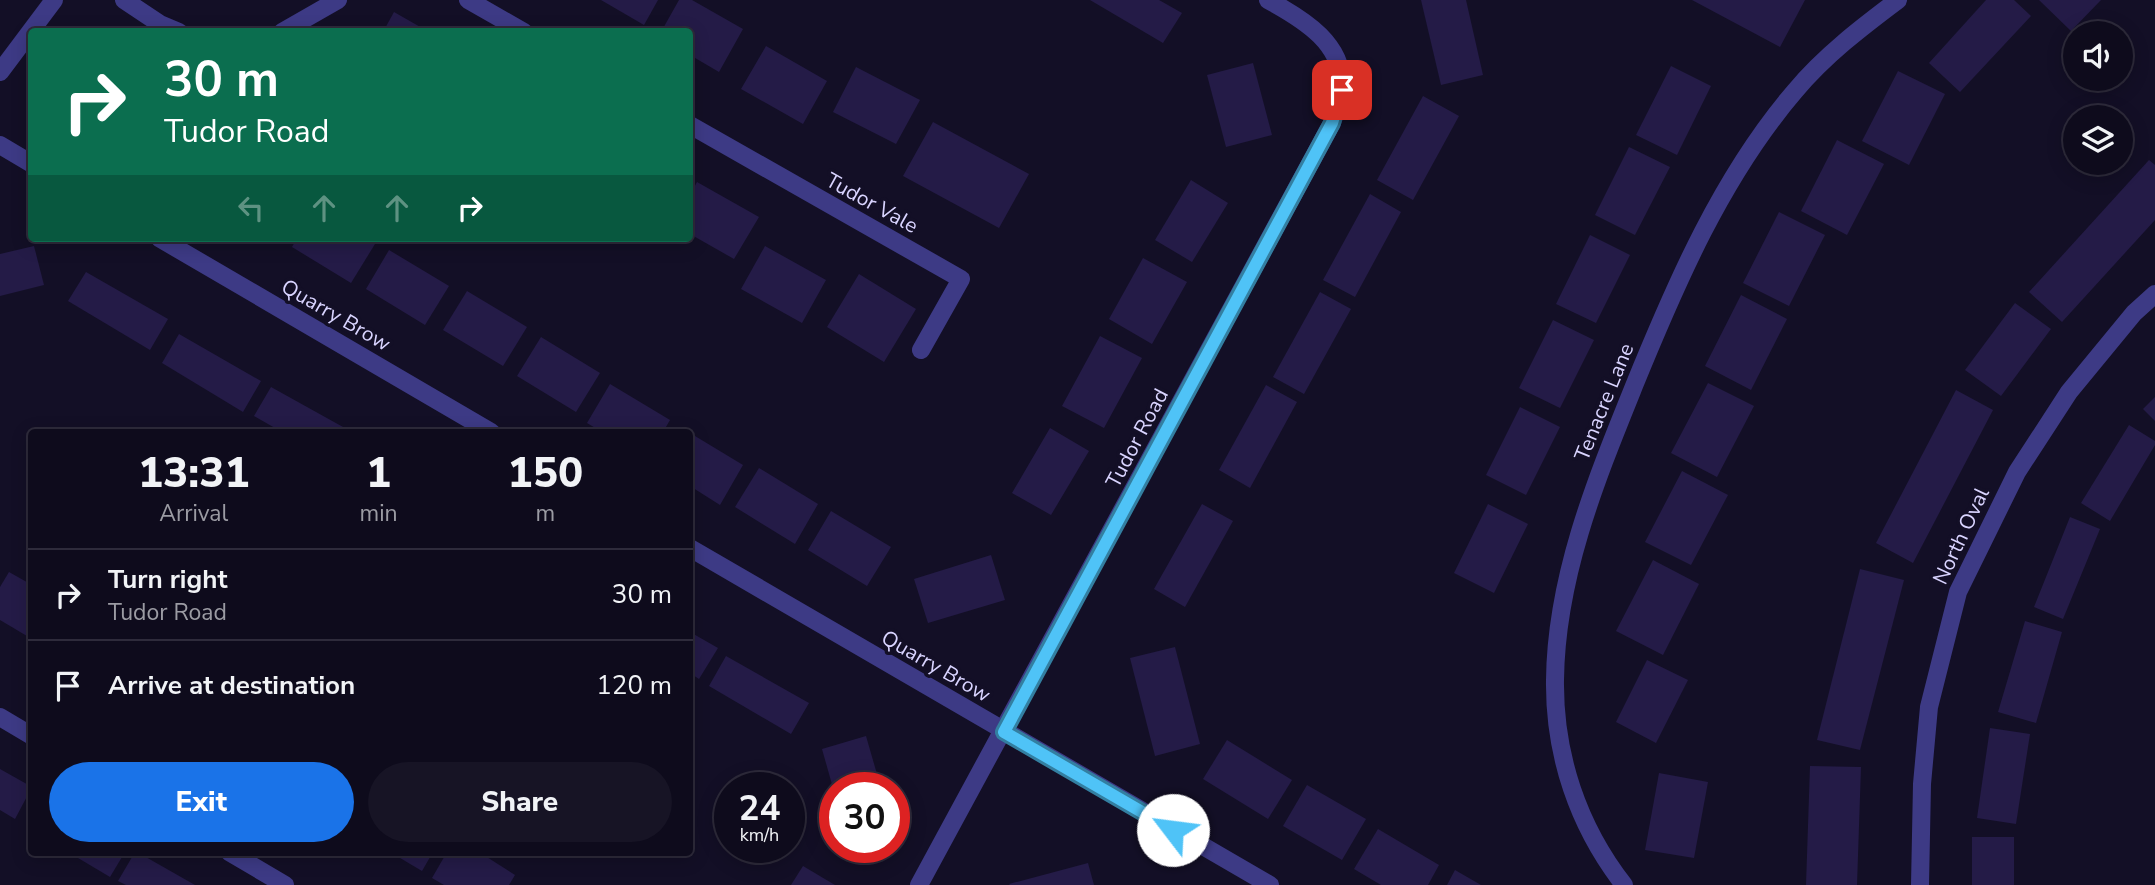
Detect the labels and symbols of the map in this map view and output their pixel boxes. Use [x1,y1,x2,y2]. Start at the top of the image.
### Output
pin [1312,60,1372,120]
street label: Tudor Vale [821,166,923,240]
street label: Quarry Brow [276,272,396,358]
street label: Tenacre Lane [1568,339,1640,465]
street label: Tudor Road [1099,383,1175,493]
street label: North Oval [1926,482,1996,589]
street label: Quarry Brow [876,623,996,709]
speed limit sign: 30 [819,772,910,863]
position arrow [1136,793,1210,867]

